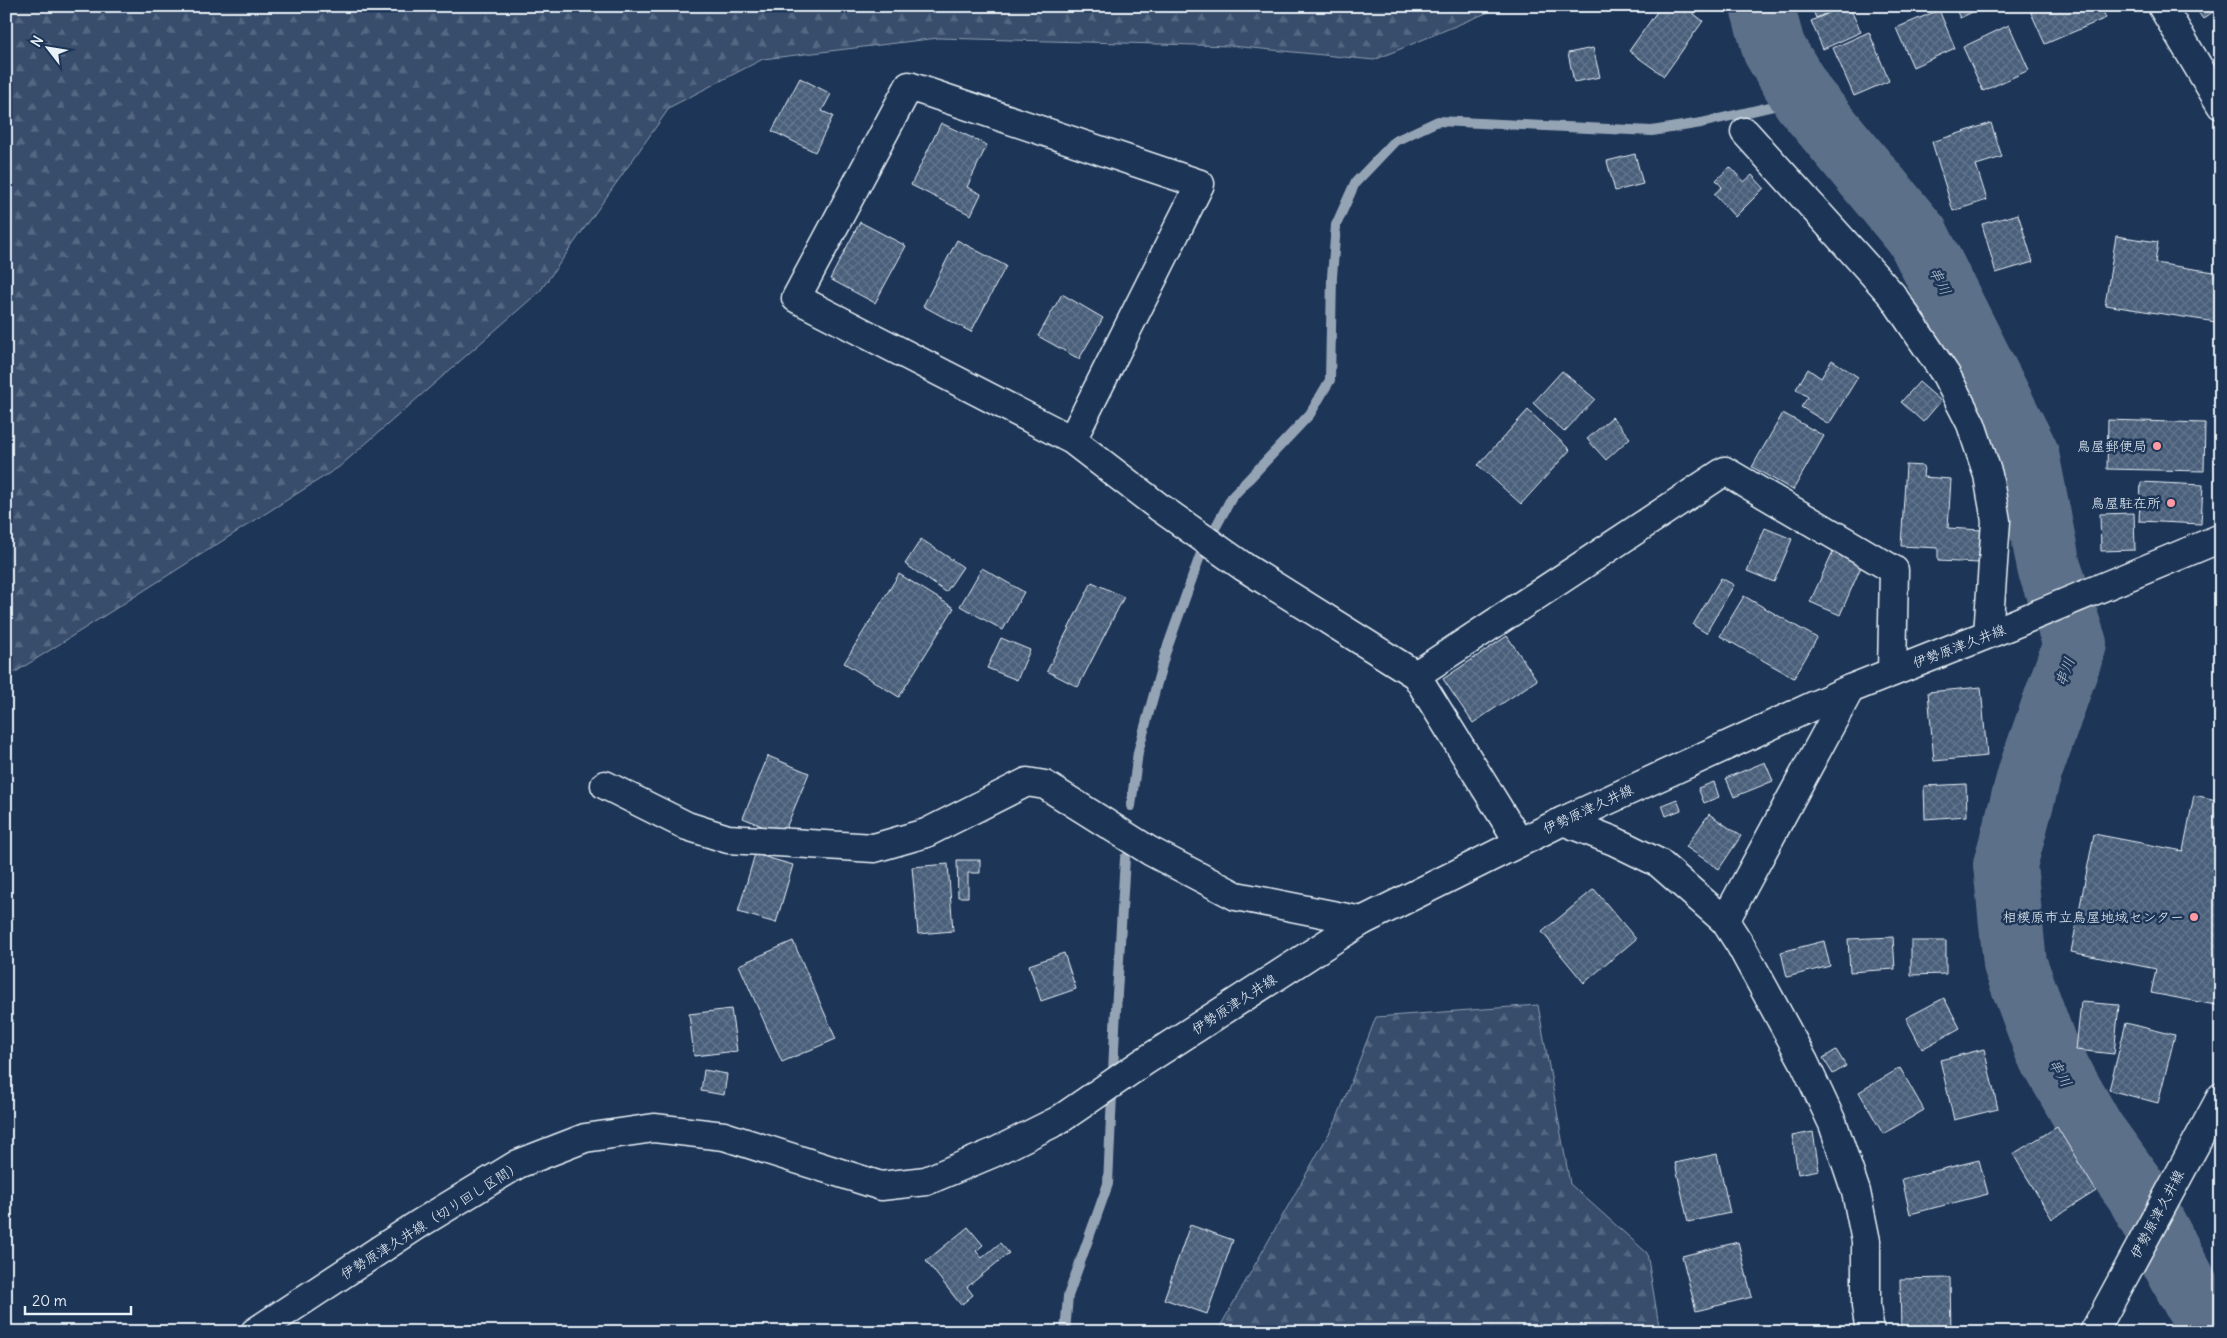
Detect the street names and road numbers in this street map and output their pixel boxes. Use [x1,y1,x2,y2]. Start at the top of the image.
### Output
street label: 伊勢原津久井線 [1910,620,2008,672]
street label: 伊勢原津久井線 [1540,780,1636,838]
street label: 伊勢原津久井線 [1188,970,1280,1038]
street label: 伊勢原津久井線（切り回し区間） [337,1157,525,1283]
street label: 伊勢原津久井線 [2126,1167,2188,1261]

